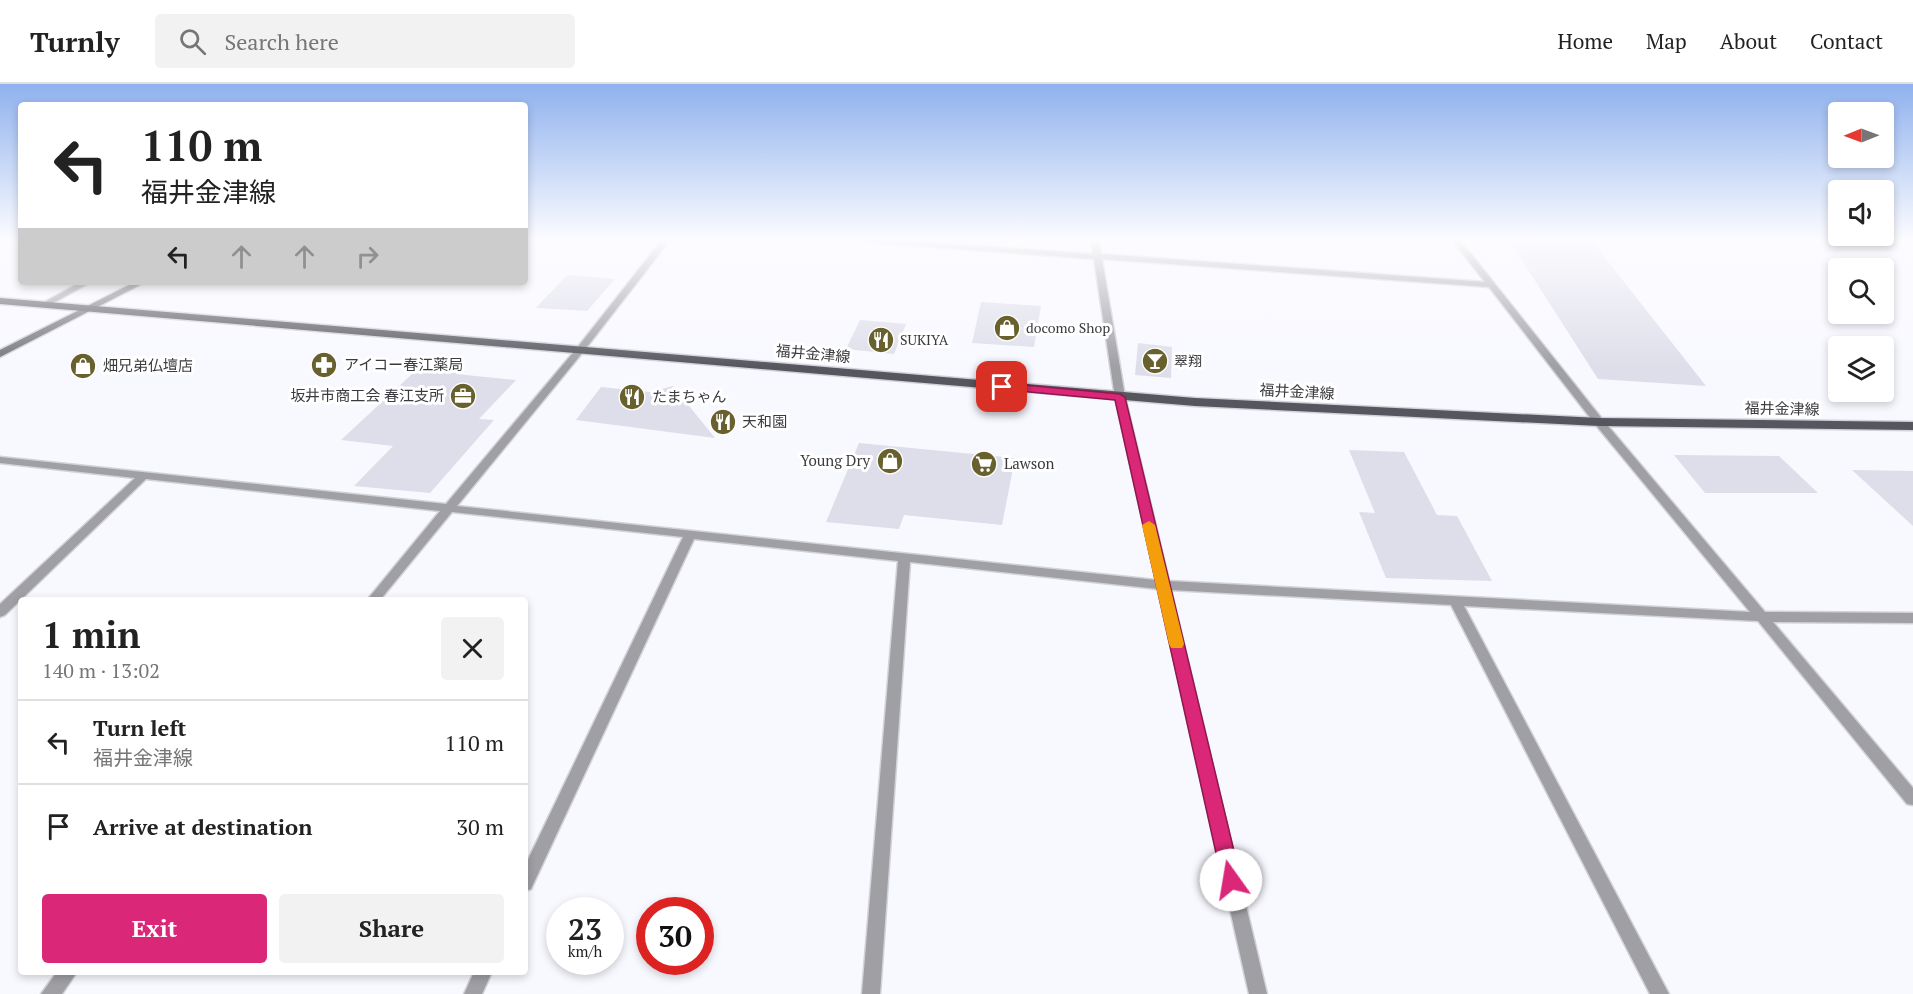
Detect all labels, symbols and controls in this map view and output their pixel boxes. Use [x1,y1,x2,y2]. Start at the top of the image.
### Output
search box [155,14,575,68]
text: Turnly [30,23,119,60]
icon: search [176,25,209,58]
text: Search here [224,27,339,56]
text: Home [1557,27,1613,55]
text: Map [1646,27,1687,55]
text: About [1720,27,1777,55]
text: Contact [1810,27,1883,55]
north arrow [1828,102,1894,168]
map controls [1828,102,1894,402]
text: 110 m [141,117,262,173]
icon: left [42,126,120,204]
text: 福井金津線 [141,174,276,210]
button: sound [1828,180,1894,246]
icon: left [162,240,195,273]
icon: ahead [225,240,258,273]
icon: ahead [288,240,321,273]
icon: right [351,240,384,273]
button: search [1828,258,1894,324]
shop icon: docomo Shop [992,313,1022,343]
place label: docomo Shop [1026,318,1110,337]
restaurant icon: SUKIYA [866,325,896,355]
place label: SUKIYA [900,330,949,349]
button: layers [1828,336,1894,402]
street label: 福井金津線 [775,340,851,366]
bar icon: 翠翔 [1140,346,1170,376]
pharmacy icon: アイコー春江薬局 [309,350,339,380]
shop icon: 畑兄弟仏壇店 [68,351,98,381]
place label: 翠翔 [1174,351,1202,370]
place label: アイコー春江薬局 [344,354,463,374]
place label: 畑兄弟仏壇店 [103,355,193,375]
pin [976,361,1027,412]
icon: arrive [985,370,1018,403]
street label: 福井金津線 [1259,379,1335,403]
office icon: 坂井市商工会 春江支所 [448,381,478,411]
restaurant icon: たまちゃん [617,382,647,412]
place label: 坂井市商工会 春江支所 [290,385,444,405]
place label: たまちゃん [652,386,727,406]
street label: 福井金津線 [1744,397,1820,419]
restaurant icon: 天和園 [708,407,738,437]
place label: 天和園 [742,411,787,431]
shop icon: Young Dry [875,446,905,476]
supermarket icon: Lawson [969,449,999,479]
place label: Young Dry [800,450,870,470]
place label: Lawson [1004,453,1055,473]
text: 1 min [42,611,140,658]
button: close [441,617,504,680]
text: 140 m · 13:02 [42,657,160,684]
text: Turn left [93,713,186,742]
icon: left [42,726,75,759]
text: 110 m [444,728,504,757]
text: 福井金津線 [93,744,193,771]
icon: arrive [42,810,75,843]
text: Arrive at destination [93,812,312,841]
text: 30 m [456,812,504,841]
position arrow [1199,848,1263,912]
button: Exit [42,894,267,963]
button: Share [279,894,504,963]
speed limit sign: 30 [636,897,714,975]
text: 23 [568,909,602,949]
text: km/h [568,941,602,961]

